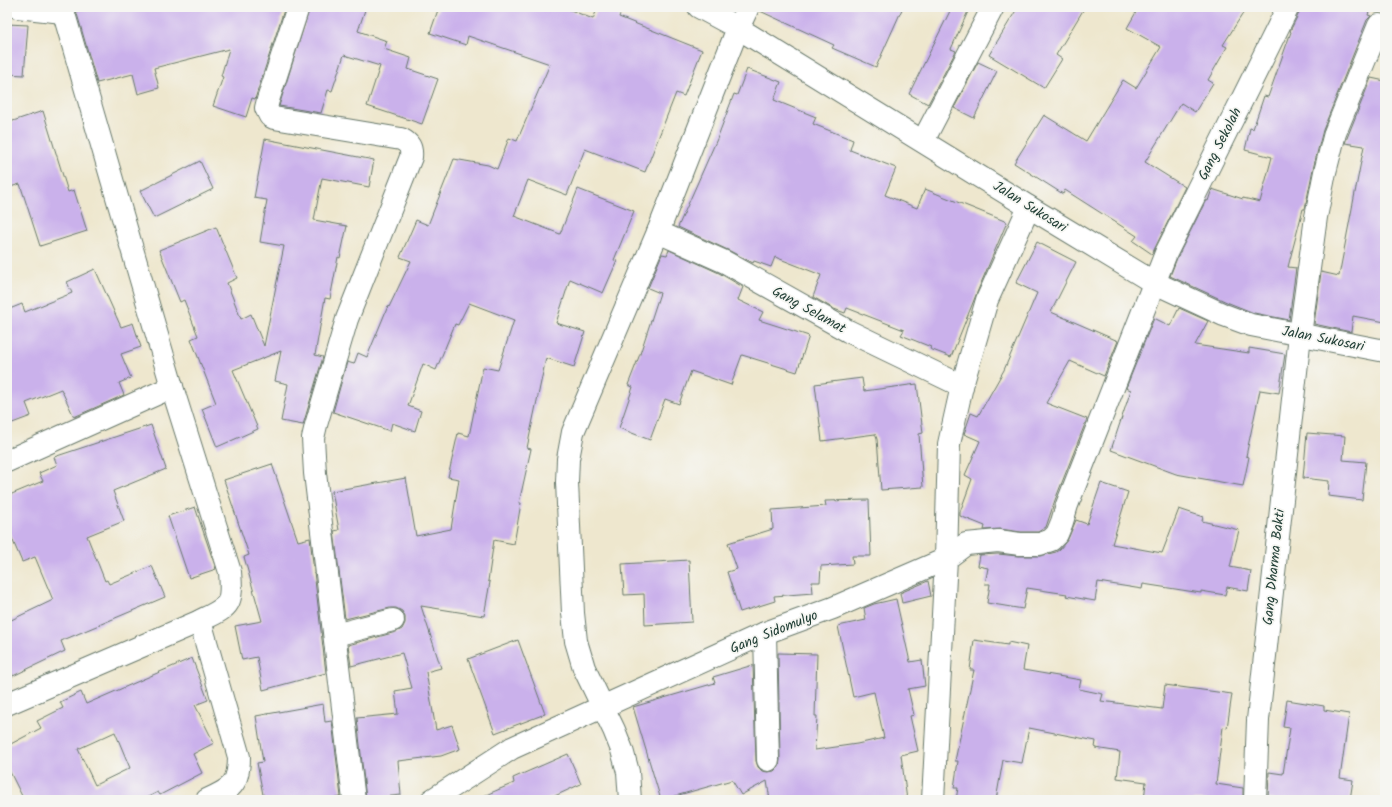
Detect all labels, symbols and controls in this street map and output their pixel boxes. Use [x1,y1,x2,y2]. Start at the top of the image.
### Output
street label: Gang Sekolah [1192,104,1248,184]
street label: Jalan Sukosari [989,175,1072,239]
street label: Gang Selamat [768,281,851,340]
street label: Jalan Sukosari [1280,320,1367,358]
street label: Gang Dharma Bakti [1257,507,1291,626]
street label: Gang Sidomulyo [727,604,821,660]

